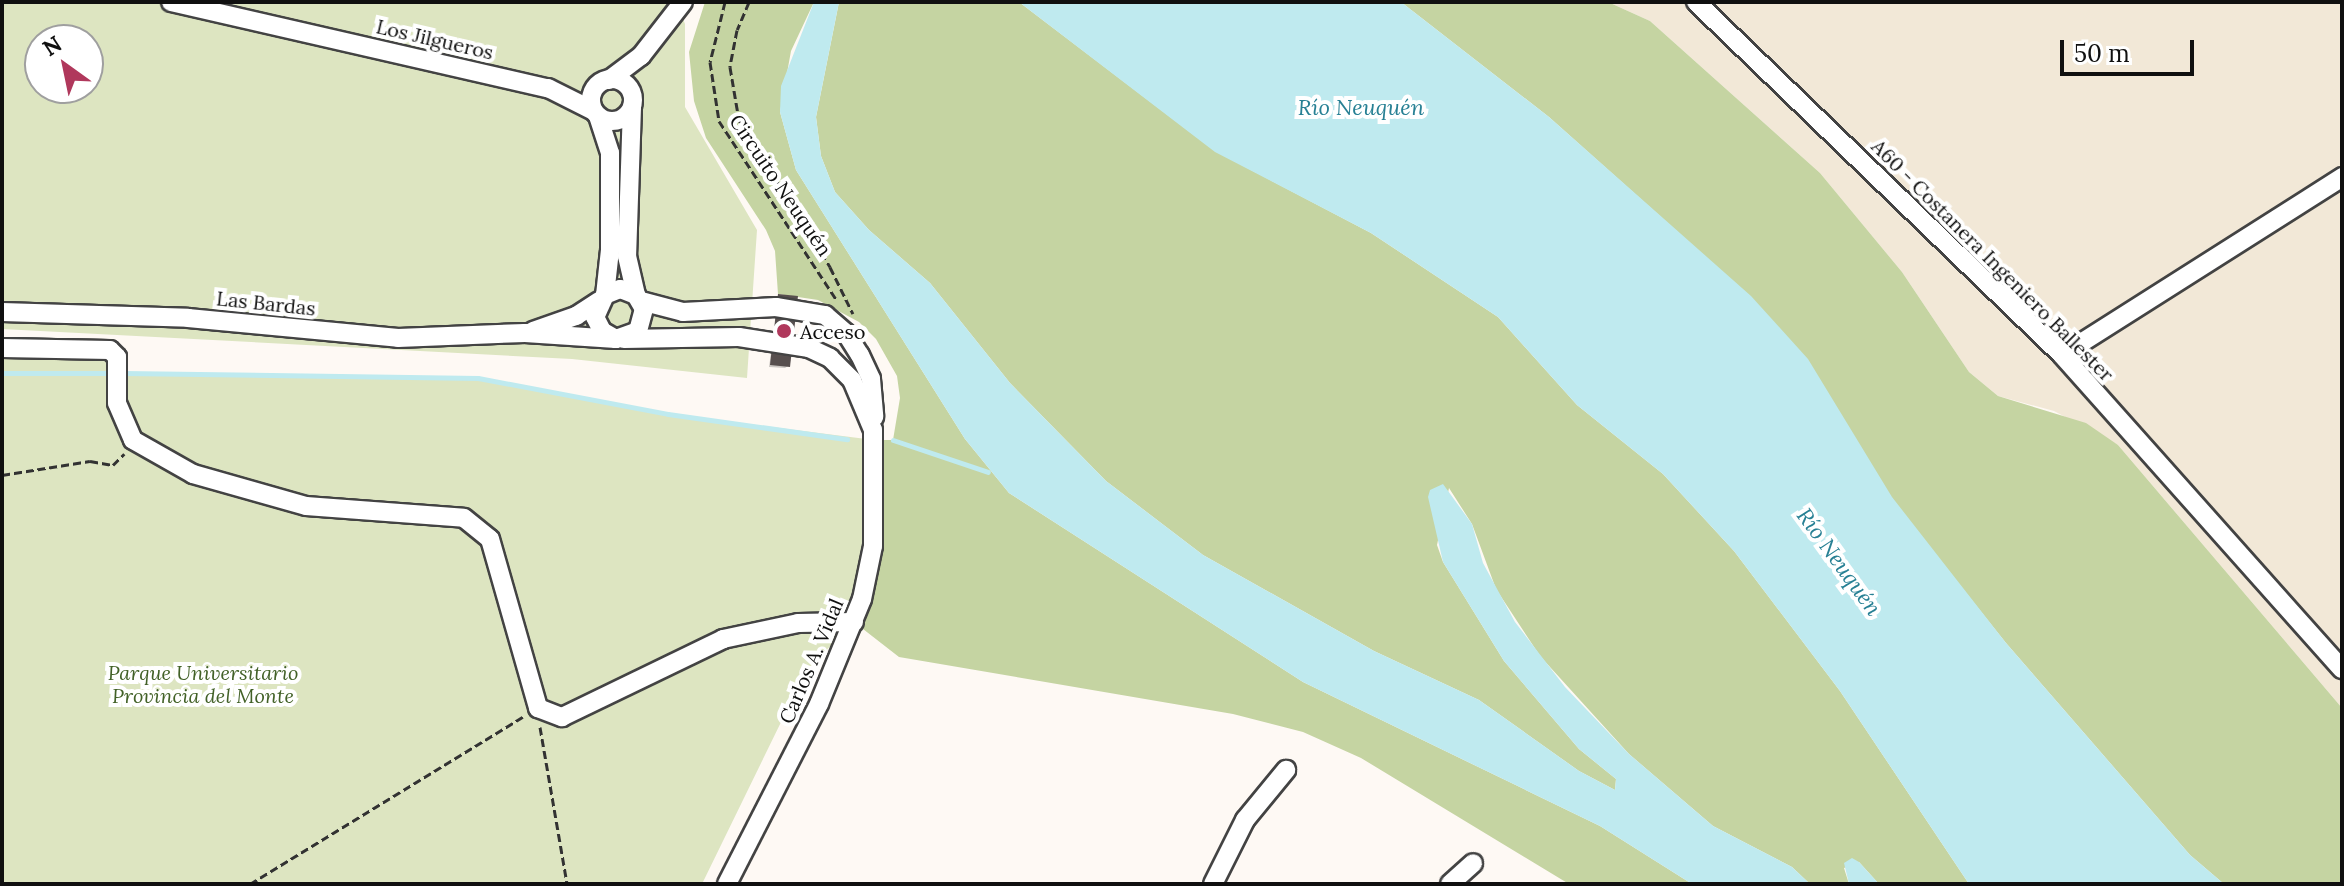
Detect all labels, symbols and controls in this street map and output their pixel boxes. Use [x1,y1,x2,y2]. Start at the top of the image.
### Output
street label: Los Jilgueros [374,14,496,64]
north arrow [24,24,104,104]
scale bar [2064,24,2198,74]
text: N [37,29,67,62]
text: 50 m [2074,38,2130,69]
water label: Río Neuquén [1298,95,1424,121]
street label: Circuito Neuquén [725,110,837,260]
street label: A60 - Costanera Ingeniero Ballester [1867,134,2119,386]
street label: Las Bardas [215,286,317,320]
place label: Acceso [800,319,865,343]
marker: Acceso [775,322,793,340]
water label: Río Neuquén [1791,503,1887,621]
street label: Carlos A. Vidal [774,595,848,727]
park label: Parque Universitario Provincia del Monte [108,661,298,708]

